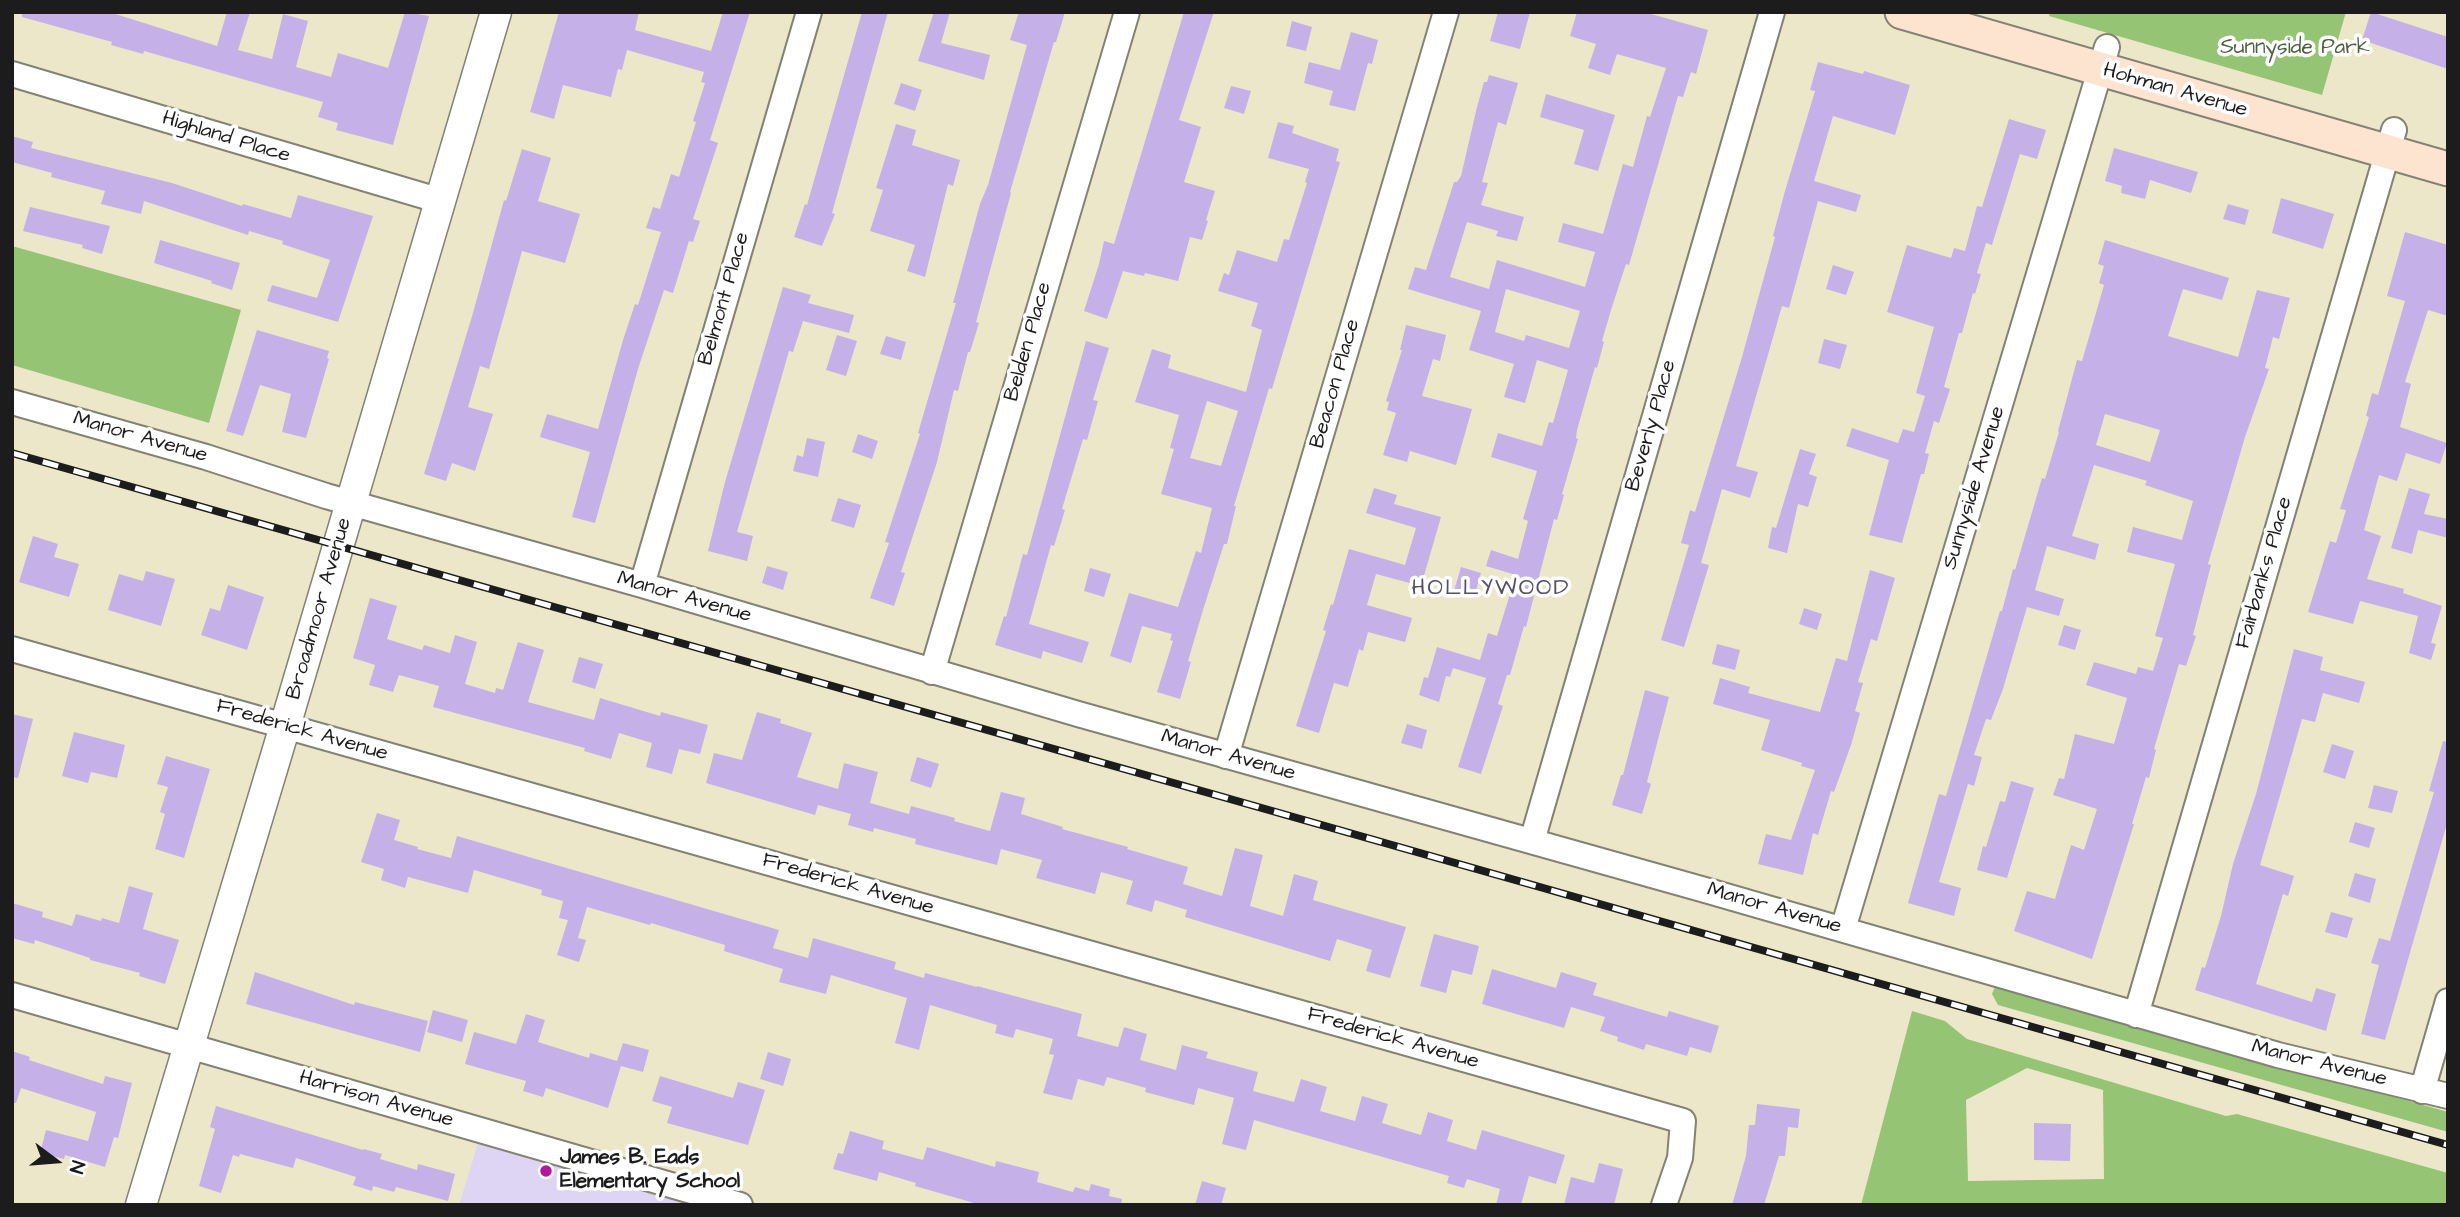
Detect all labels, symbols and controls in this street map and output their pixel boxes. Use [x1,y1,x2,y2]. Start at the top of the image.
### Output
park label: Sunnyside Park [2220,36,2370,62]
street label: Hohman Avenue [2100,58,2250,124]
street label: Highland Place [159,107,293,169]
street label: Belmont Place [694,230,756,368]
street label: Belden Place [1000,280,1058,404]
street label: Beacon Place [1306,317,1366,451]
street label: Beverly Place [1621,357,1683,495]
street label: Sunnyside Avenue [1938,403,2012,573]
street label: Manor Avenue [70,407,210,469]
street label: Fairbanks Place [2231,494,2299,652]
street label: Broadmoor Avenue [282,515,358,703]
street label: Manor Avenue [614,567,754,629]
district label: HOLLYWOOD [1413,575,1569,603]
street label: Frederick Avenue [213,694,391,768]
street label: Manor Avenue [1158,725,1298,787]
street label: Frederick Avenue [759,848,937,922]
street label: Manor Avenue [1704,878,1844,940]
street label: Frederick Avenue [1304,1002,1482,1076]
street label: Manor Avenue [2249,1035,2389,1093]
street label: Harrison Avenue [296,1066,456,1134]
north arrow [21,1126,91,1196]
place label: James B. Eads Elementary School [560,1146,740,1196]
text: N [62,1157,91,1176]
marker: James B. Eads Elementary School [538,1163,554,1179]

